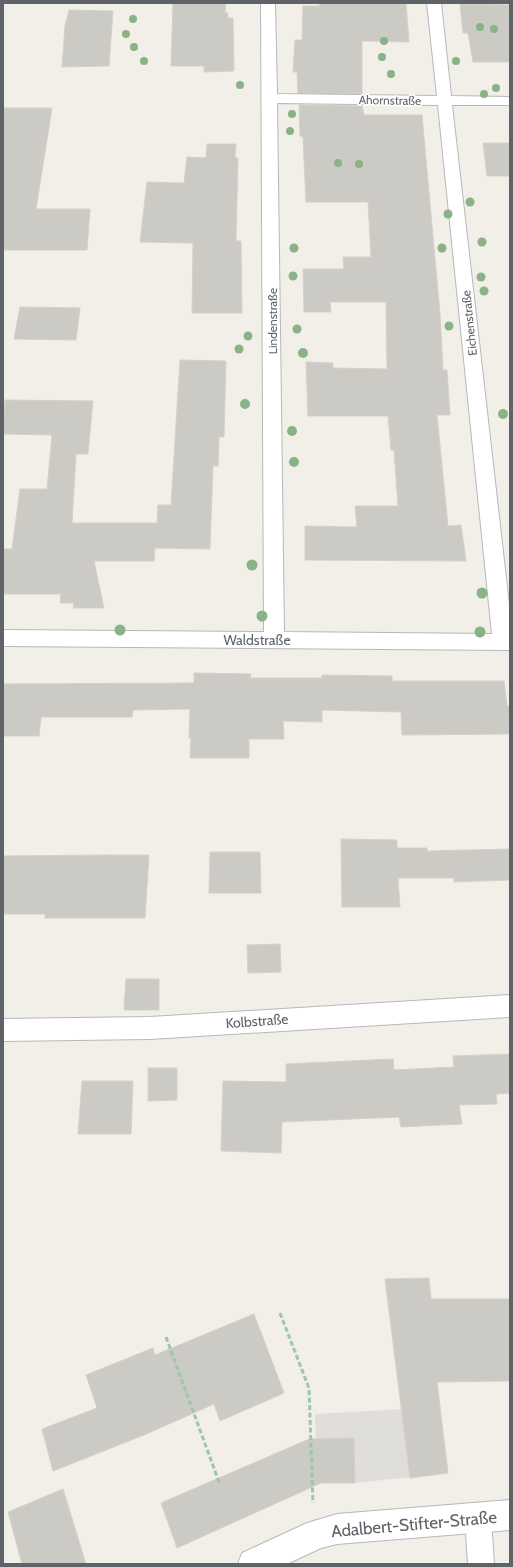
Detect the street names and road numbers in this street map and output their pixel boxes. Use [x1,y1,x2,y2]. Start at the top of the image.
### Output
street label: Ahornstraße [359,92,421,108]
street label: Lindenstraße [265,288,280,354]
street label: Eichenstraße [458,290,480,356]
street label: Waldstraße [223,631,291,649]
street label: Kolbstraße [225,1010,289,1032]
street label: Adalbert-Stifter-Straße [330,1507,498,1541]

